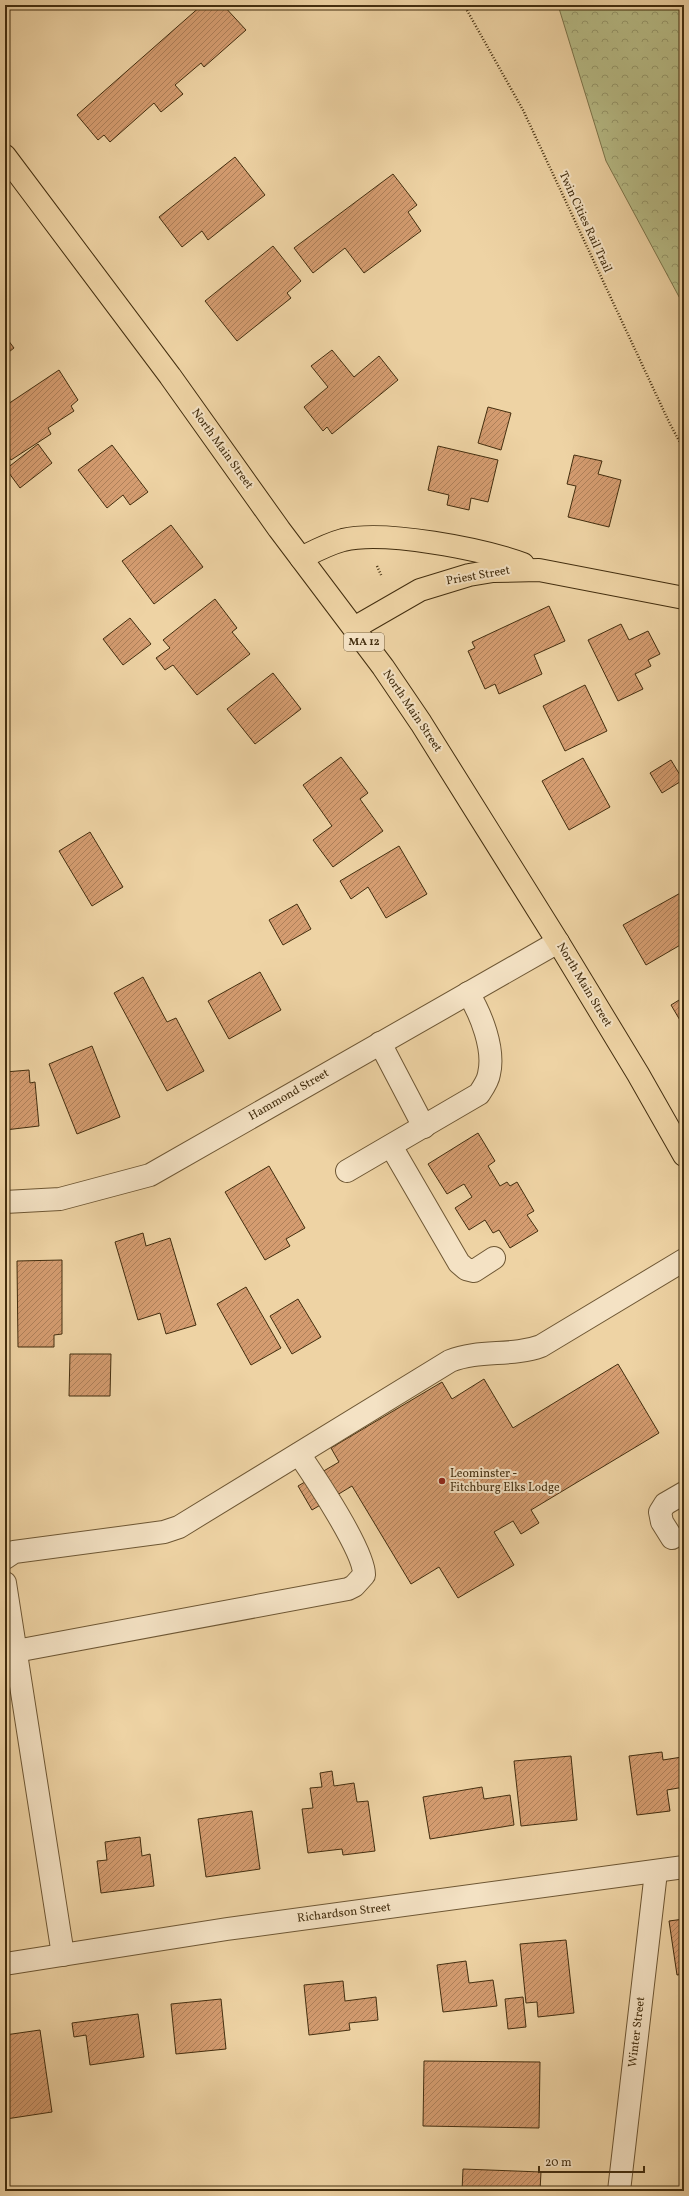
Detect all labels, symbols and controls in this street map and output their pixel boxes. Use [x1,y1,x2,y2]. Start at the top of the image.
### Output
street label: Twin Cities Rail Trail [555,169,616,275]
street label: North Main Street [187,406,257,492]
street label: Priest Street [445,563,511,589]
road number: MA 12 [344,633,384,651]
street label: North Main Street [379,667,445,755]
street label: North Main Street [552,940,616,1030]
street label: Hammond Street [246,1065,332,1125]
place label: Leominster - Fitchburg Elks Lodge [450,1466,560,1496]
marker: Leominster - Fitchburg Elks Lodge [437,1476,447,1486]
street label: Richardson Street [296,1899,392,1927]
street label: Winter Street [625,1996,649,2068]
scale bar [539,2148,644,2174]
text: 20 m [545,2155,572,2171]

